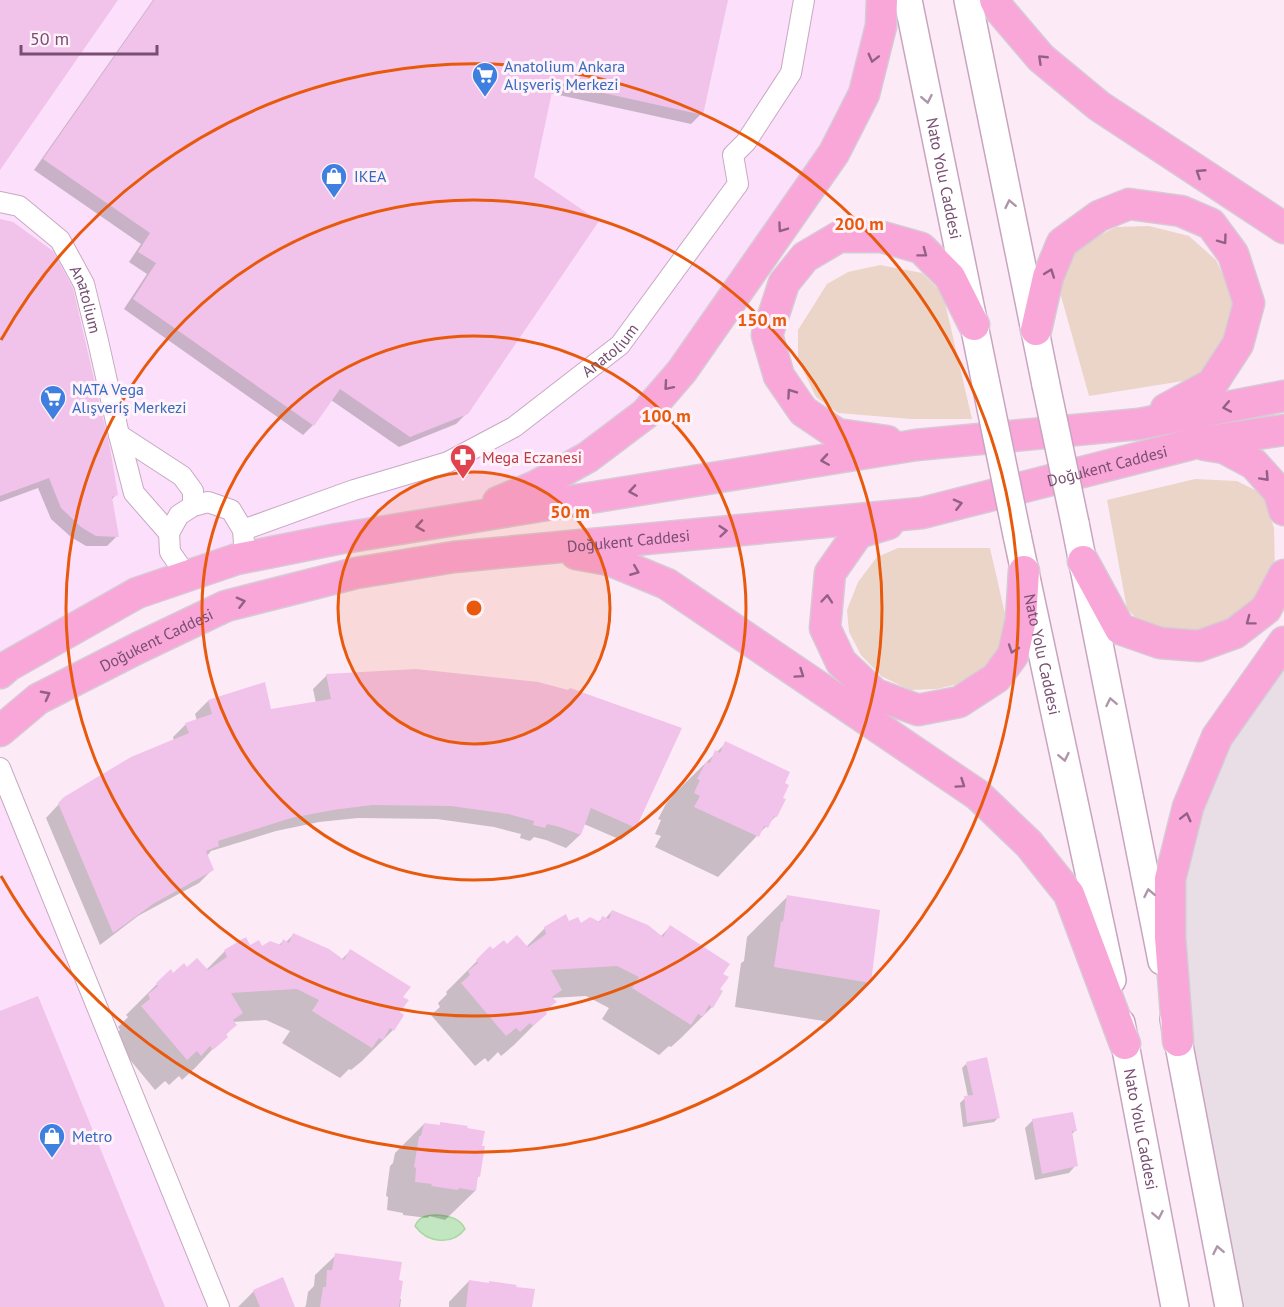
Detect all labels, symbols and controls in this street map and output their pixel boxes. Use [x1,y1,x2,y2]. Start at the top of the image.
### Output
scale bar [21,18,158,56]
text: 50 m [30,27,69,50]
one-way arrow [868,52,881,62]
one-way arrow [1039,55,1049,66]
place label: Anatolium Ankara Alışveriş Merkezi [504,56,625,94]
supermarket icon: Anatolium Ankara Alışveriş Merkezi [470,60,500,98]
one-way arrow [920,93,933,103]
street label: Nato Yolu Caddesi [922,116,966,241]
shop icon: IKEA [319,161,349,199]
place label: IKEA [354,166,387,186]
one-way arrow [1196,169,1207,180]
one-way arrow [1004,199,1017,209]
text: 200 m [834,212,884,235]
one-way arrow [778,221,789,232]
one-way arrow [1216,234,1227,245]
one-way arrow [917,246,928,257]
street label: Anatolium [66,262,106,335]
one-way arrow [1042,268,1055,279]
text: 150 m [737,308,787,331]
street label: Anatolium [577,319,643,381]
place label: NATA Vega Alışveriş Merkezi [72,379,187,417]
one-way arrow [665,379,676,390]
supermarket icon: NATA Vega Alışveriş Merkezi [38,383,68,421]
one-way arrow [787,389,798,400]
one-way arrow [1222,400,1232,413]
text: 100 m [641,404,691,427]
street label: Doğukent Caddesi [1045,441,1169,491]
pharmacy icon: Mega Eczanesi [448,442,478,480]
place label: Mega Eczanesi [482,447,582,467]
one-way arrow [821,453,831,466]
one-way arrow [1258,470,1269,481]
one-way arrow [628,485,638,497]
one-way arrow [953,498,963,511]
text: 50 m [550,500,590,523]
one-way arrow [415,519,425,532]
street label: Doğukent Caddesi [566,525,691,556]
one-way arrow [719,525,728,538]
one-way arrow [629,564,640,576]
street label: Nato Yolu Caddesi [1020,592,1065,717]
one-way arrow [820,595,833,604]
one-way arrow [235,597,245,610]
centre of rings [464,598,484,618]
street label: Doğukent Caddesi [96,604,216,676]
one-way arrow [1246,614,1257,625]
one-way arrow [1008,644,1021,654]
one-way arrow [793,667,804,678]
one-way arrow [40,691,50,702]
one-way arrow [1105,697,1118,707]
one-way arrow [1057,751,1070,761]
one-way arrow [954,777,965,788]
one-way arrow [1179,812,1191,823]
one-way arrow [1143,889,1156,899]
street label: Nato Yolu Caddesi [1120,1067,1163,1192]
shop icon: Metro [37,1121,67,1159]
place label: Metro [72,1126,112,1146]
one-way arrow [1151,1210,1164,1220]
one-way arrow [1212,1245,1225,1255]

